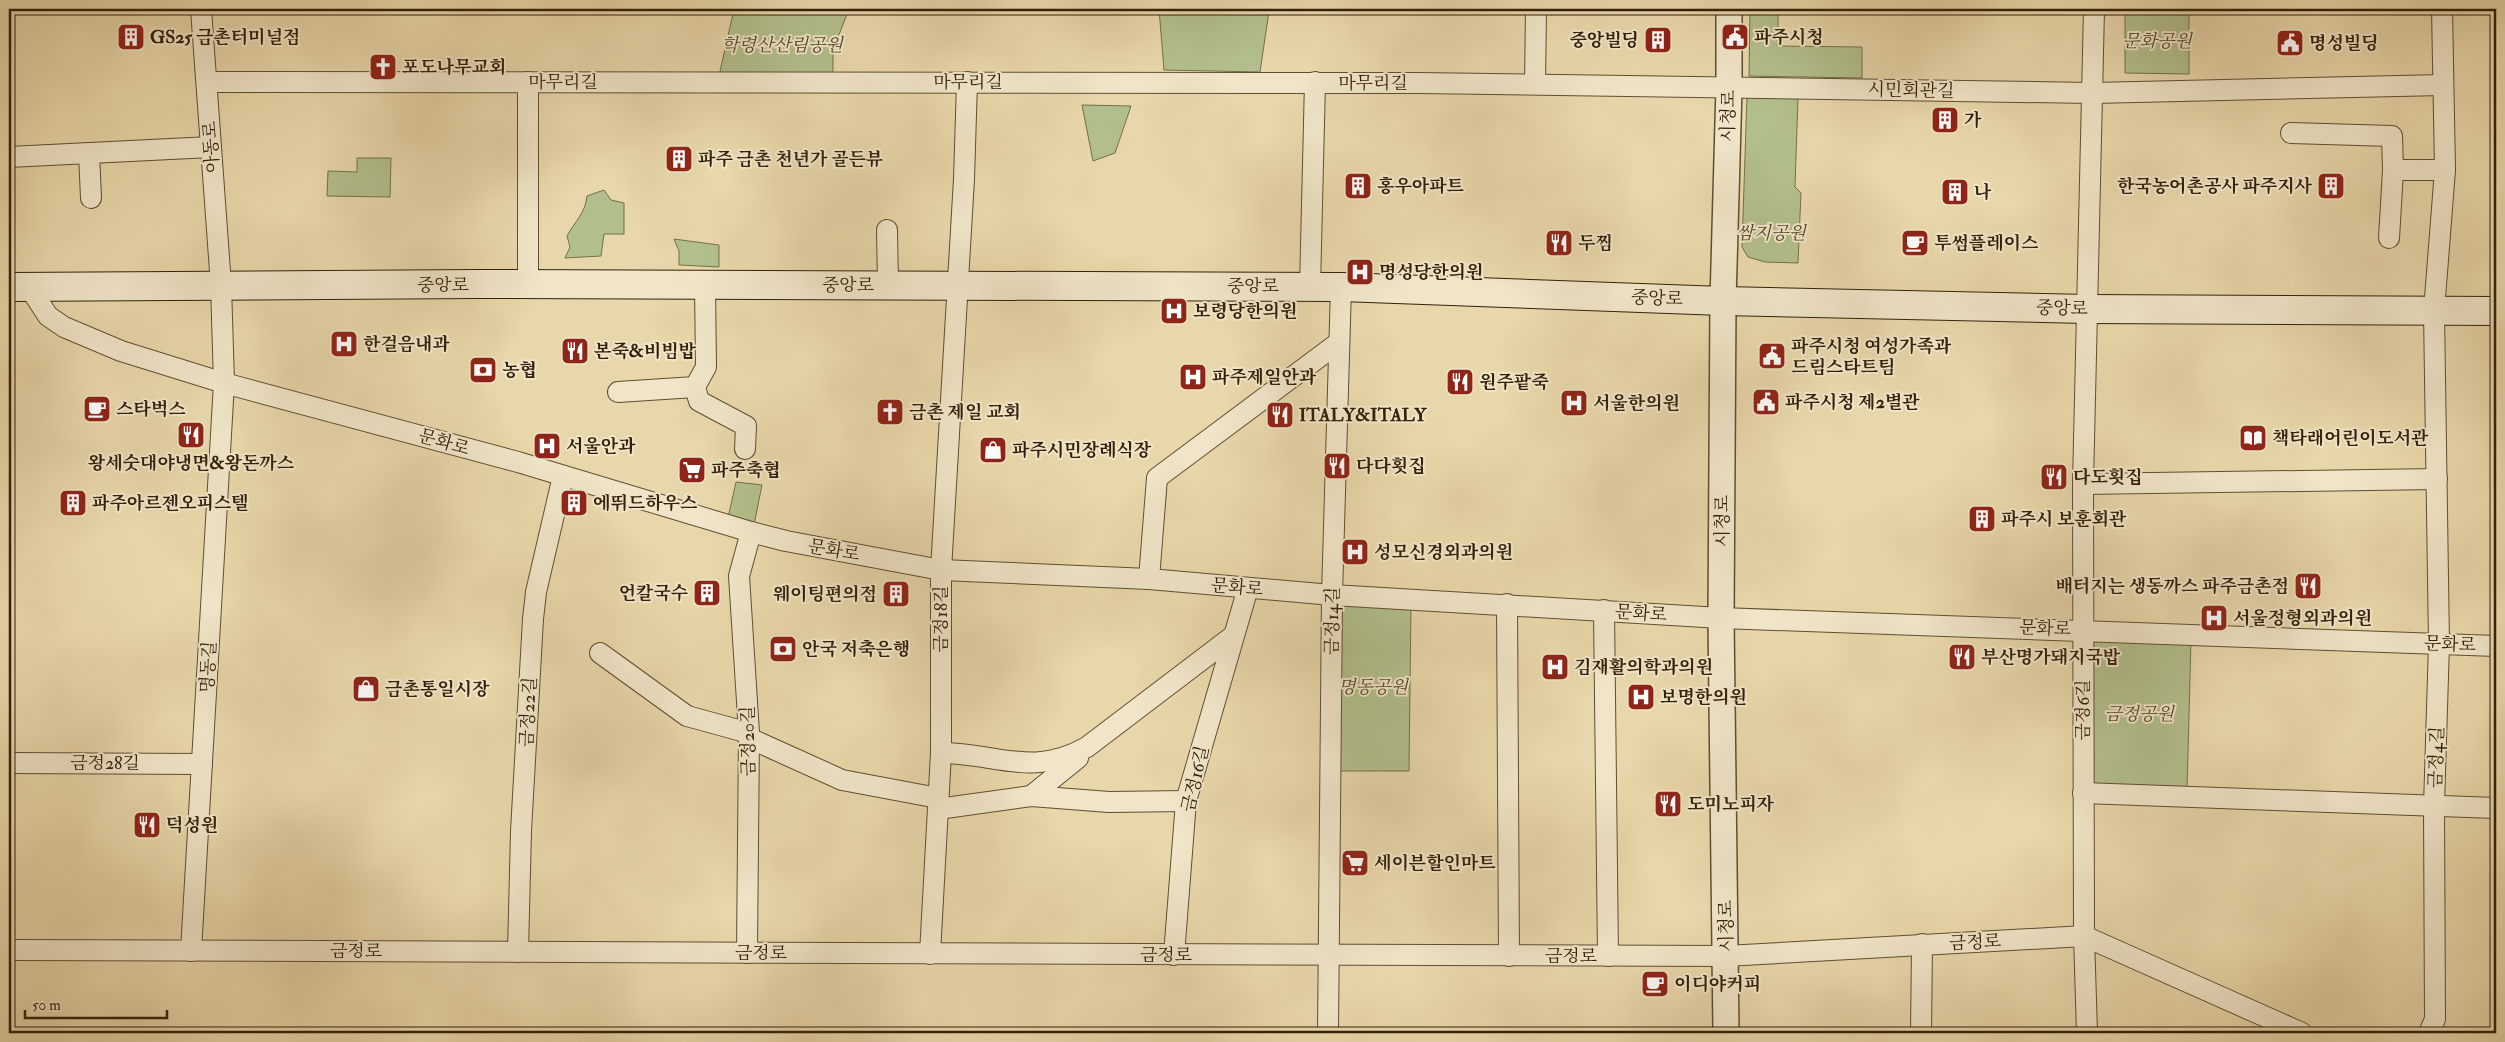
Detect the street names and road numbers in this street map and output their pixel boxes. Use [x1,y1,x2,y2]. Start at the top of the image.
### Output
street label: 마무리길 [528,71,598,94]
street label: 마무리길 [933,71,1003,94]
street label: 마무리길 [1338,72,1408,95]
street label: 시민회관길 [1867,78,1955,103]
street label: 시청로 [1717,90,1740,142]
street label: 아동로 [198,120,225,174]
street label: 중앙로 [417,274,469,297]
street label: 중앙로 [822,274,874,297]
street label: 중앙로 [1227,275,1279,298]
street label: 중앙로 [1631,286,1683,311]
street label: 중앙로 [2036,297,2088,320]
street label: 문화로 [416,424,472,461]
street label: 시청로 [1711,495,1734,547]
street label: 문화로 [806,535,862,566]
street label: 문화로 [1210,574,1264,601]
street label: 금정18길 [930,585,953,653]
street label: 금정14길 [1320,587,1345,655]
street label: 문화로 [1614,600,1668,627]
street label: 문화로 [2019,616,2071,641]
street label: 문화로 [2424,632,2476,657]
street label: 명동길 [196,640,221,694]
street label: 금정22길 [515,676,542,748]
street label: 금정6길 [2072,679,2095,741]
street label: 금정20길 [736,706,761,776]
street label: 금정4길 [2424,726,2449,788]
street label: 금정16길 [1177,744,1214,815]
street label: 금정28길 [70,752,140,775]
street label: 시청로 [1715,900,1738,952]
street label: 금정로 [1948,930,2002,955]
street label: 금정로 [330,940,382,963]
street label: 금정로 [735,942,787,965]
street label: 금정로 [1140,944,1192,967]
street label: 금정로 [1545,945,1597,968]

